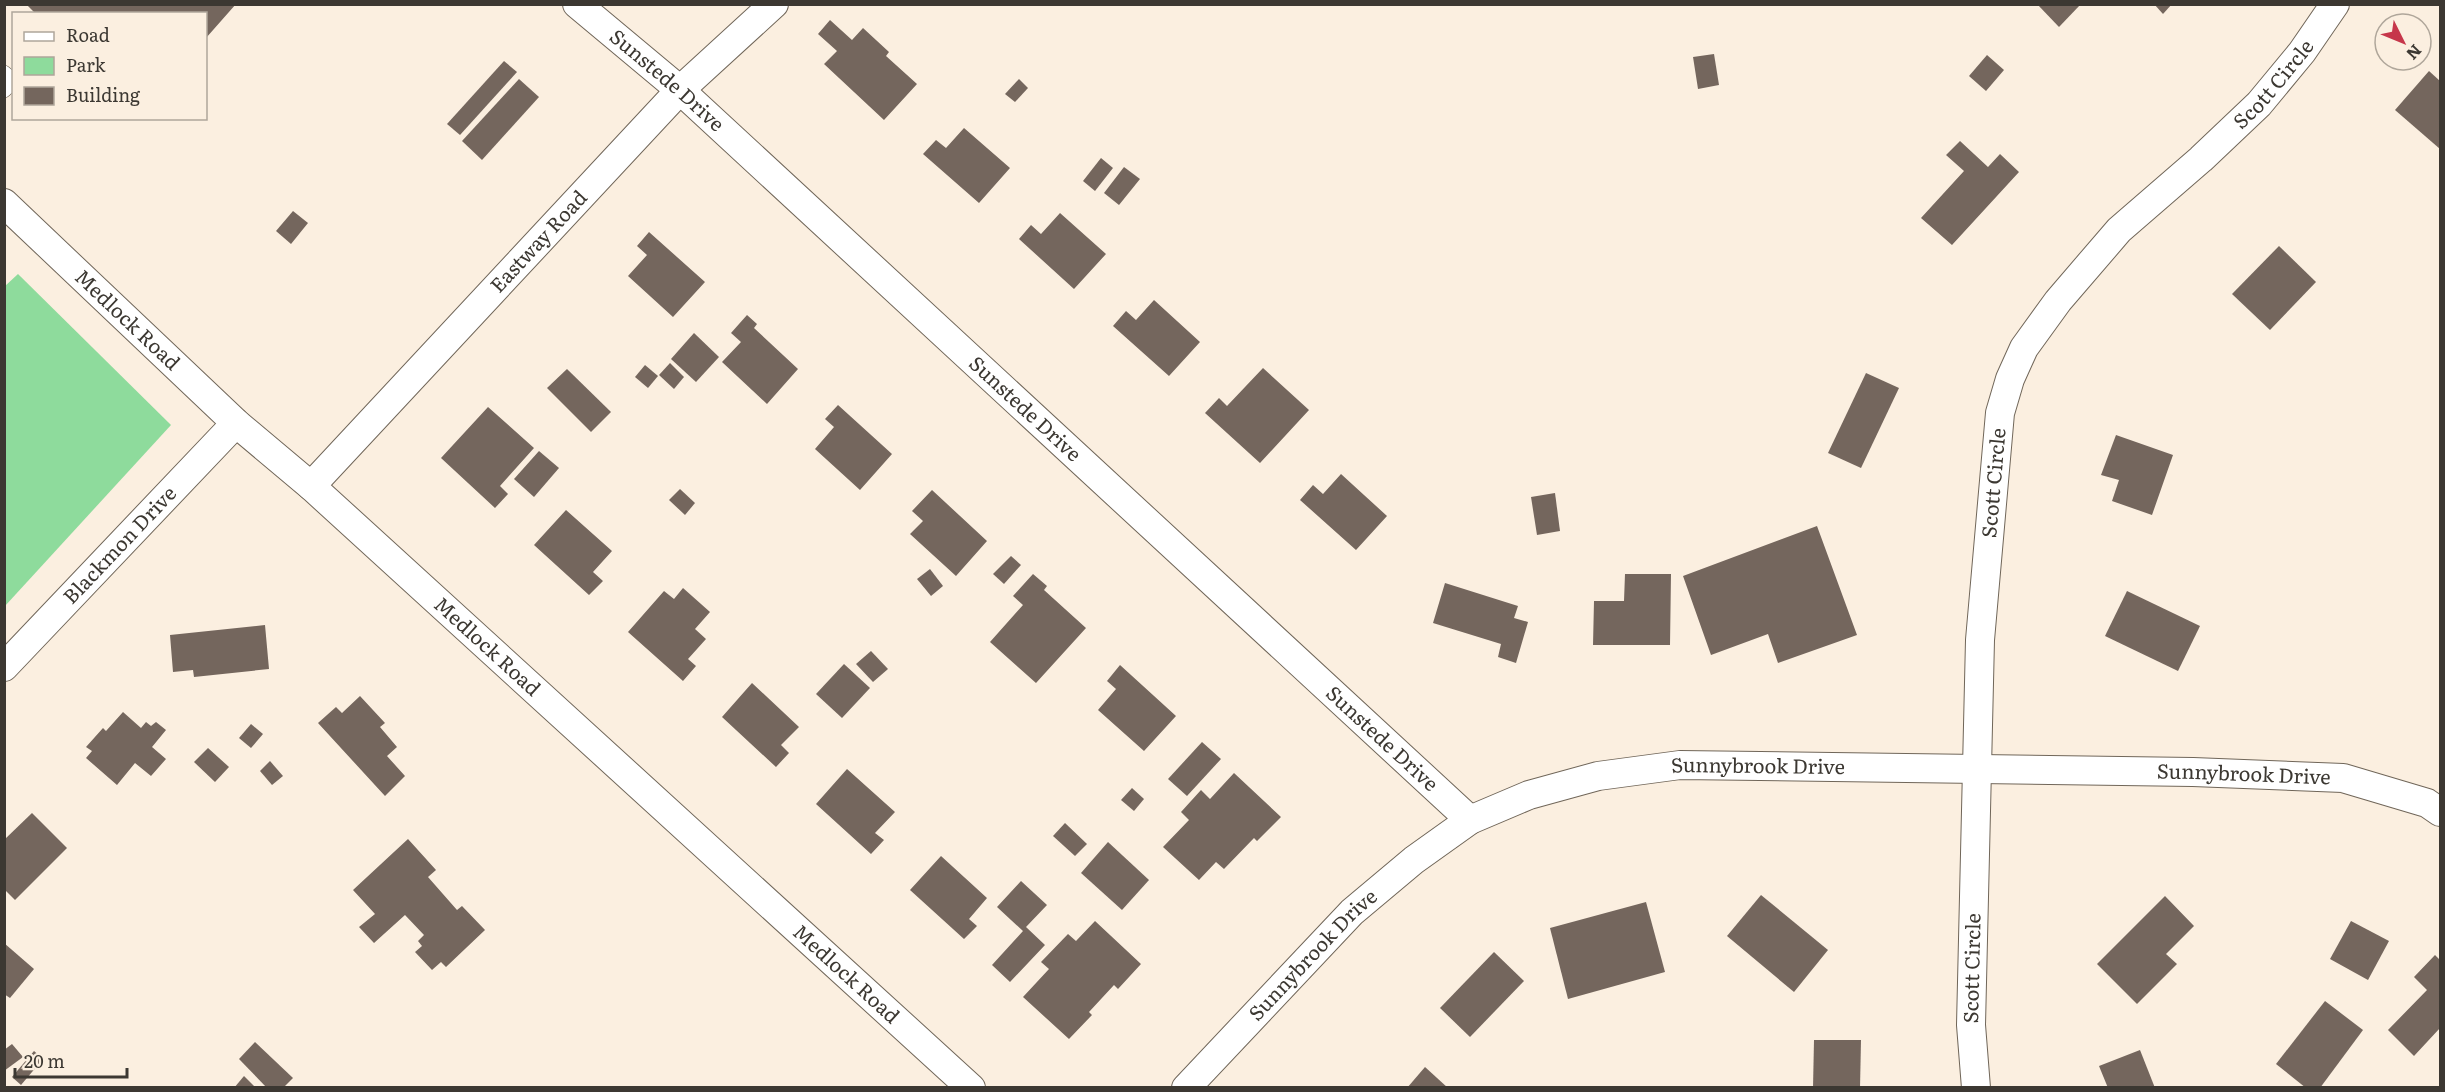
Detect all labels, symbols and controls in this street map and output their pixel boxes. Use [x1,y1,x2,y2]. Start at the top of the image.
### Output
legend [12,12,207,120]
north arrow [2373,12,2433,72]
text: Road [66,21,110,48]
street label: Sunstede Drive [604,21,732,137]
street label: Scott Circle [2225,33,2319,135]
text: N [2401,40,2428,66]
text: Park [66,51,107,78]
text: Building [66,81,141,108]
street label: Eastway Road [482,182,593,298]
street label: Medlock Road [69,261,188,376]
street label: Sunstede Drive [963,348,1089,467]
street label: Scott Circle [1972,427,2012,539]
street label: Blackmon Drive [55,478,182,610]
street label: Medlock Road [428,589,548,702]
street label: Sunstede Drive [1320,677,1446,797]
street label: Sunnybrook Drive [1669,748,1845,780]
street label: Sunnybrook Drive [2157,755,2331,790]
street label: Sunnybrook Drive [1240,880,1383,1026]
street label: Scott Circle [1954,913,1987,1024]
street label: Medlock Road [787,916,908,1029]
scale bar [15,1041,128,1079]
text: 20 m [24,1047,65,1074]

